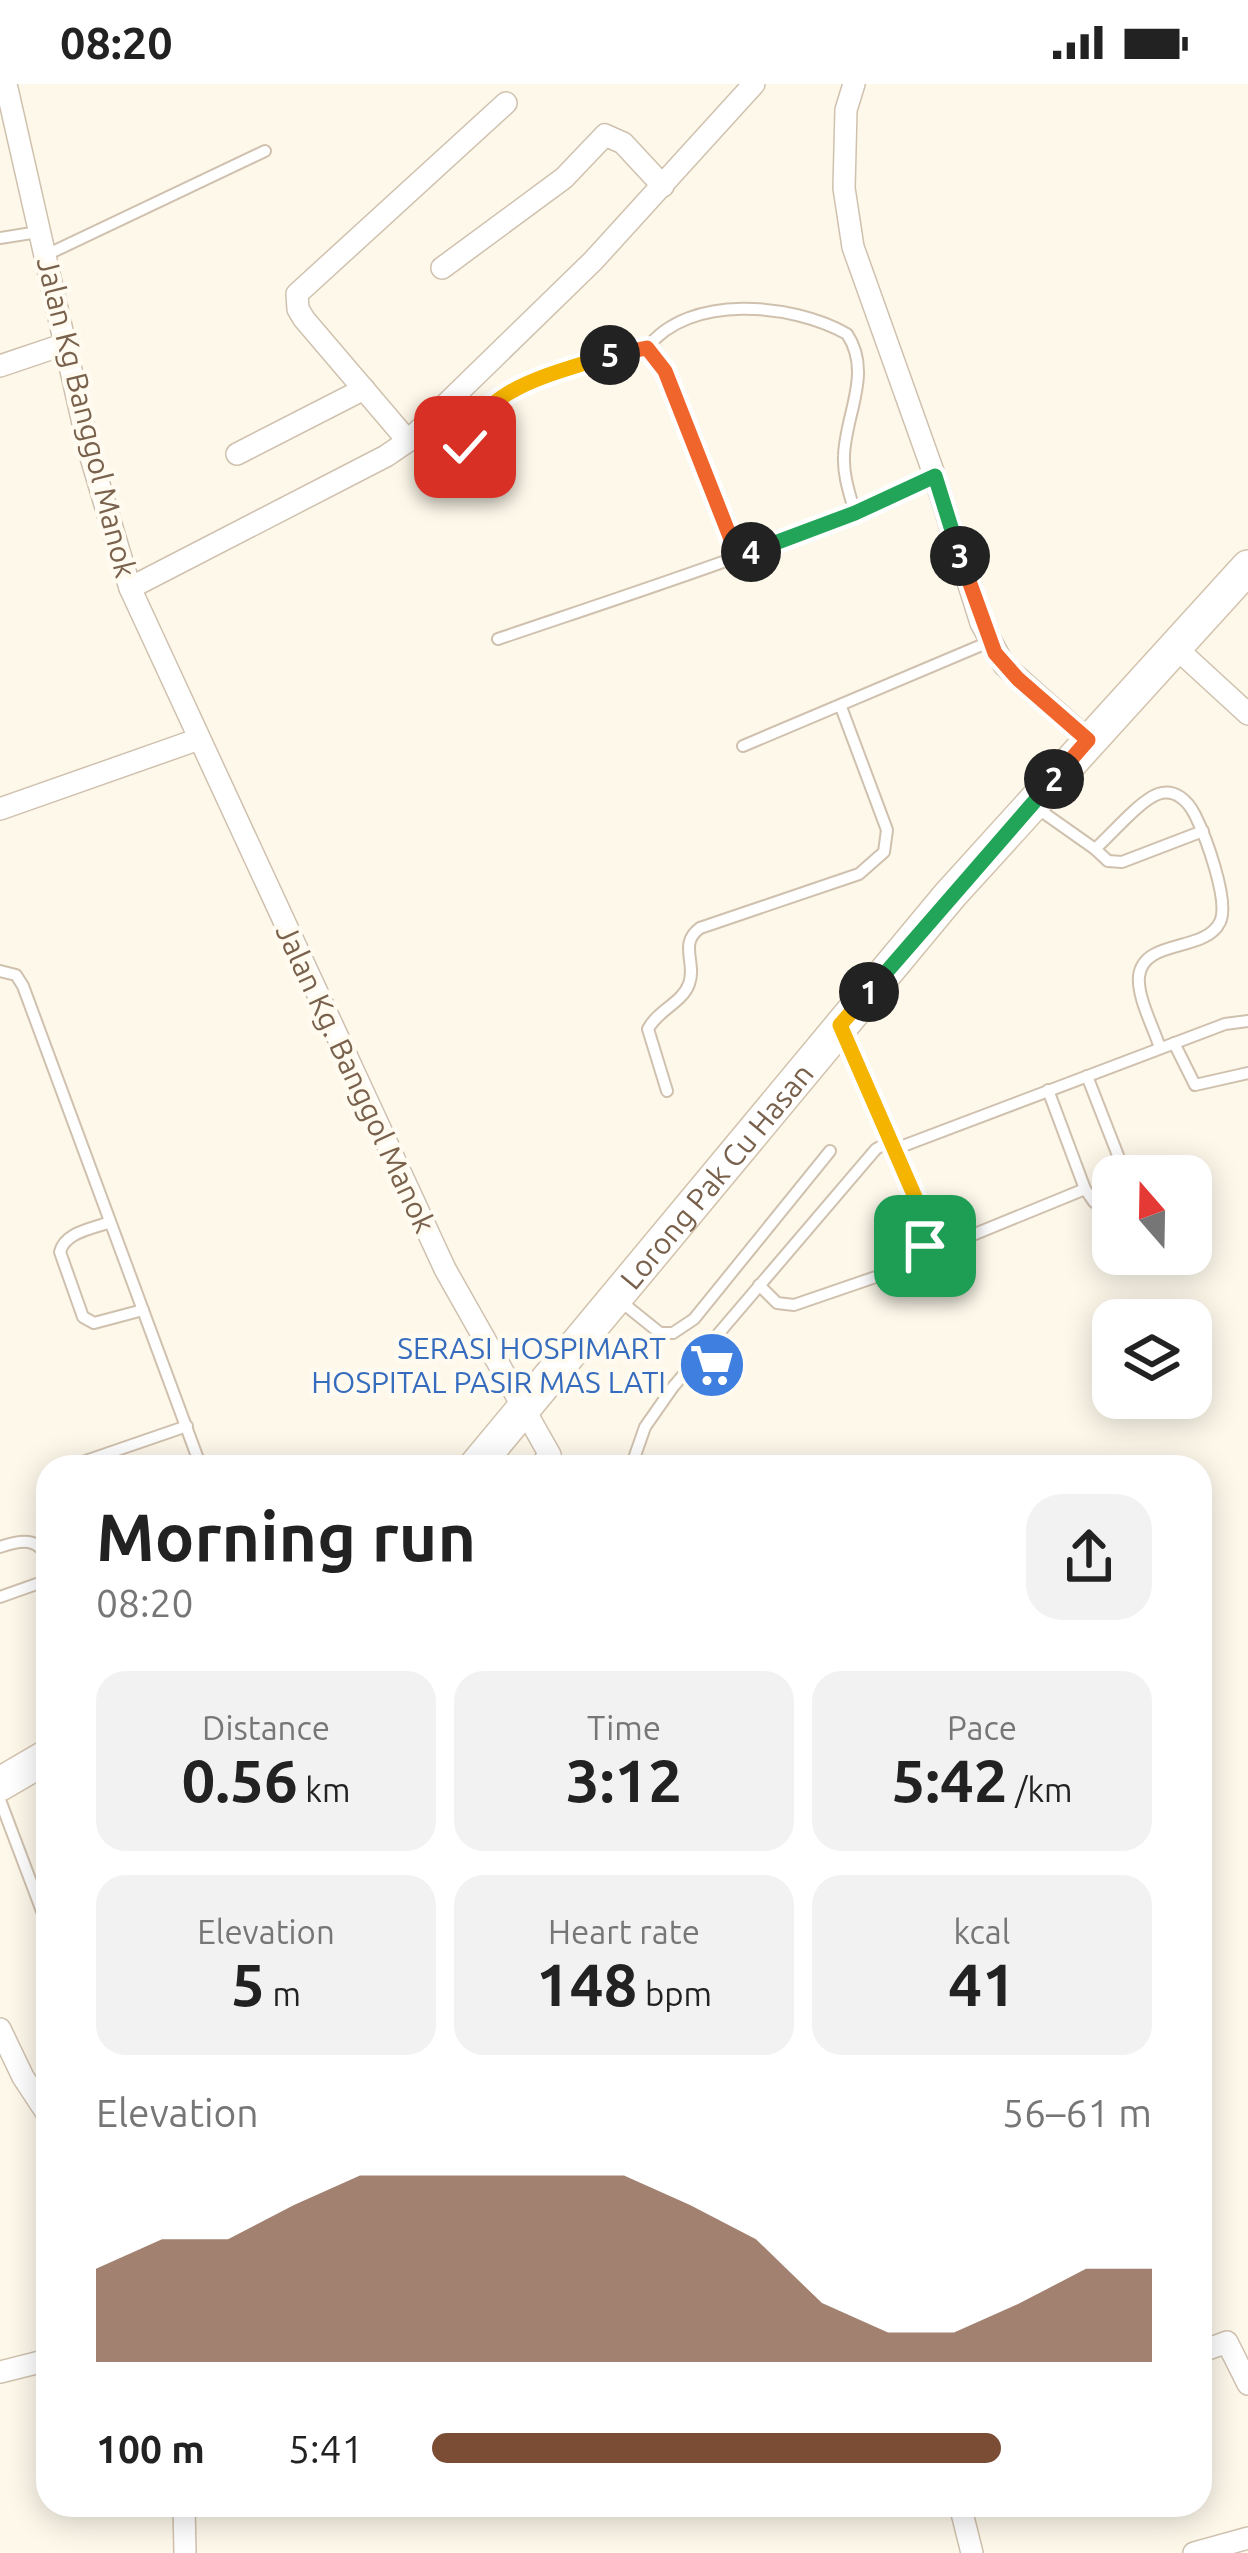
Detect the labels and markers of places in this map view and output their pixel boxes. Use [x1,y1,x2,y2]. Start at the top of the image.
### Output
pin: 5 [580,325,640,385]
pin [414,396,516,498]
pin: 4 [721,522,781,582]
pin: 3 [930,526,990,586]
pin: 2 [1024,749,1084,809]
pin: 1 [839,962,899,1022]
pin [874,1195,976,1297]
supermarket icon: SERASI HOSPIMART HOSPITAL PASIR MAS LATI [677,1330,747,1400]
place label: SERASI HOSPIMART HOSPITAL PASIR MAS LATI [311,1331,666,1399]

